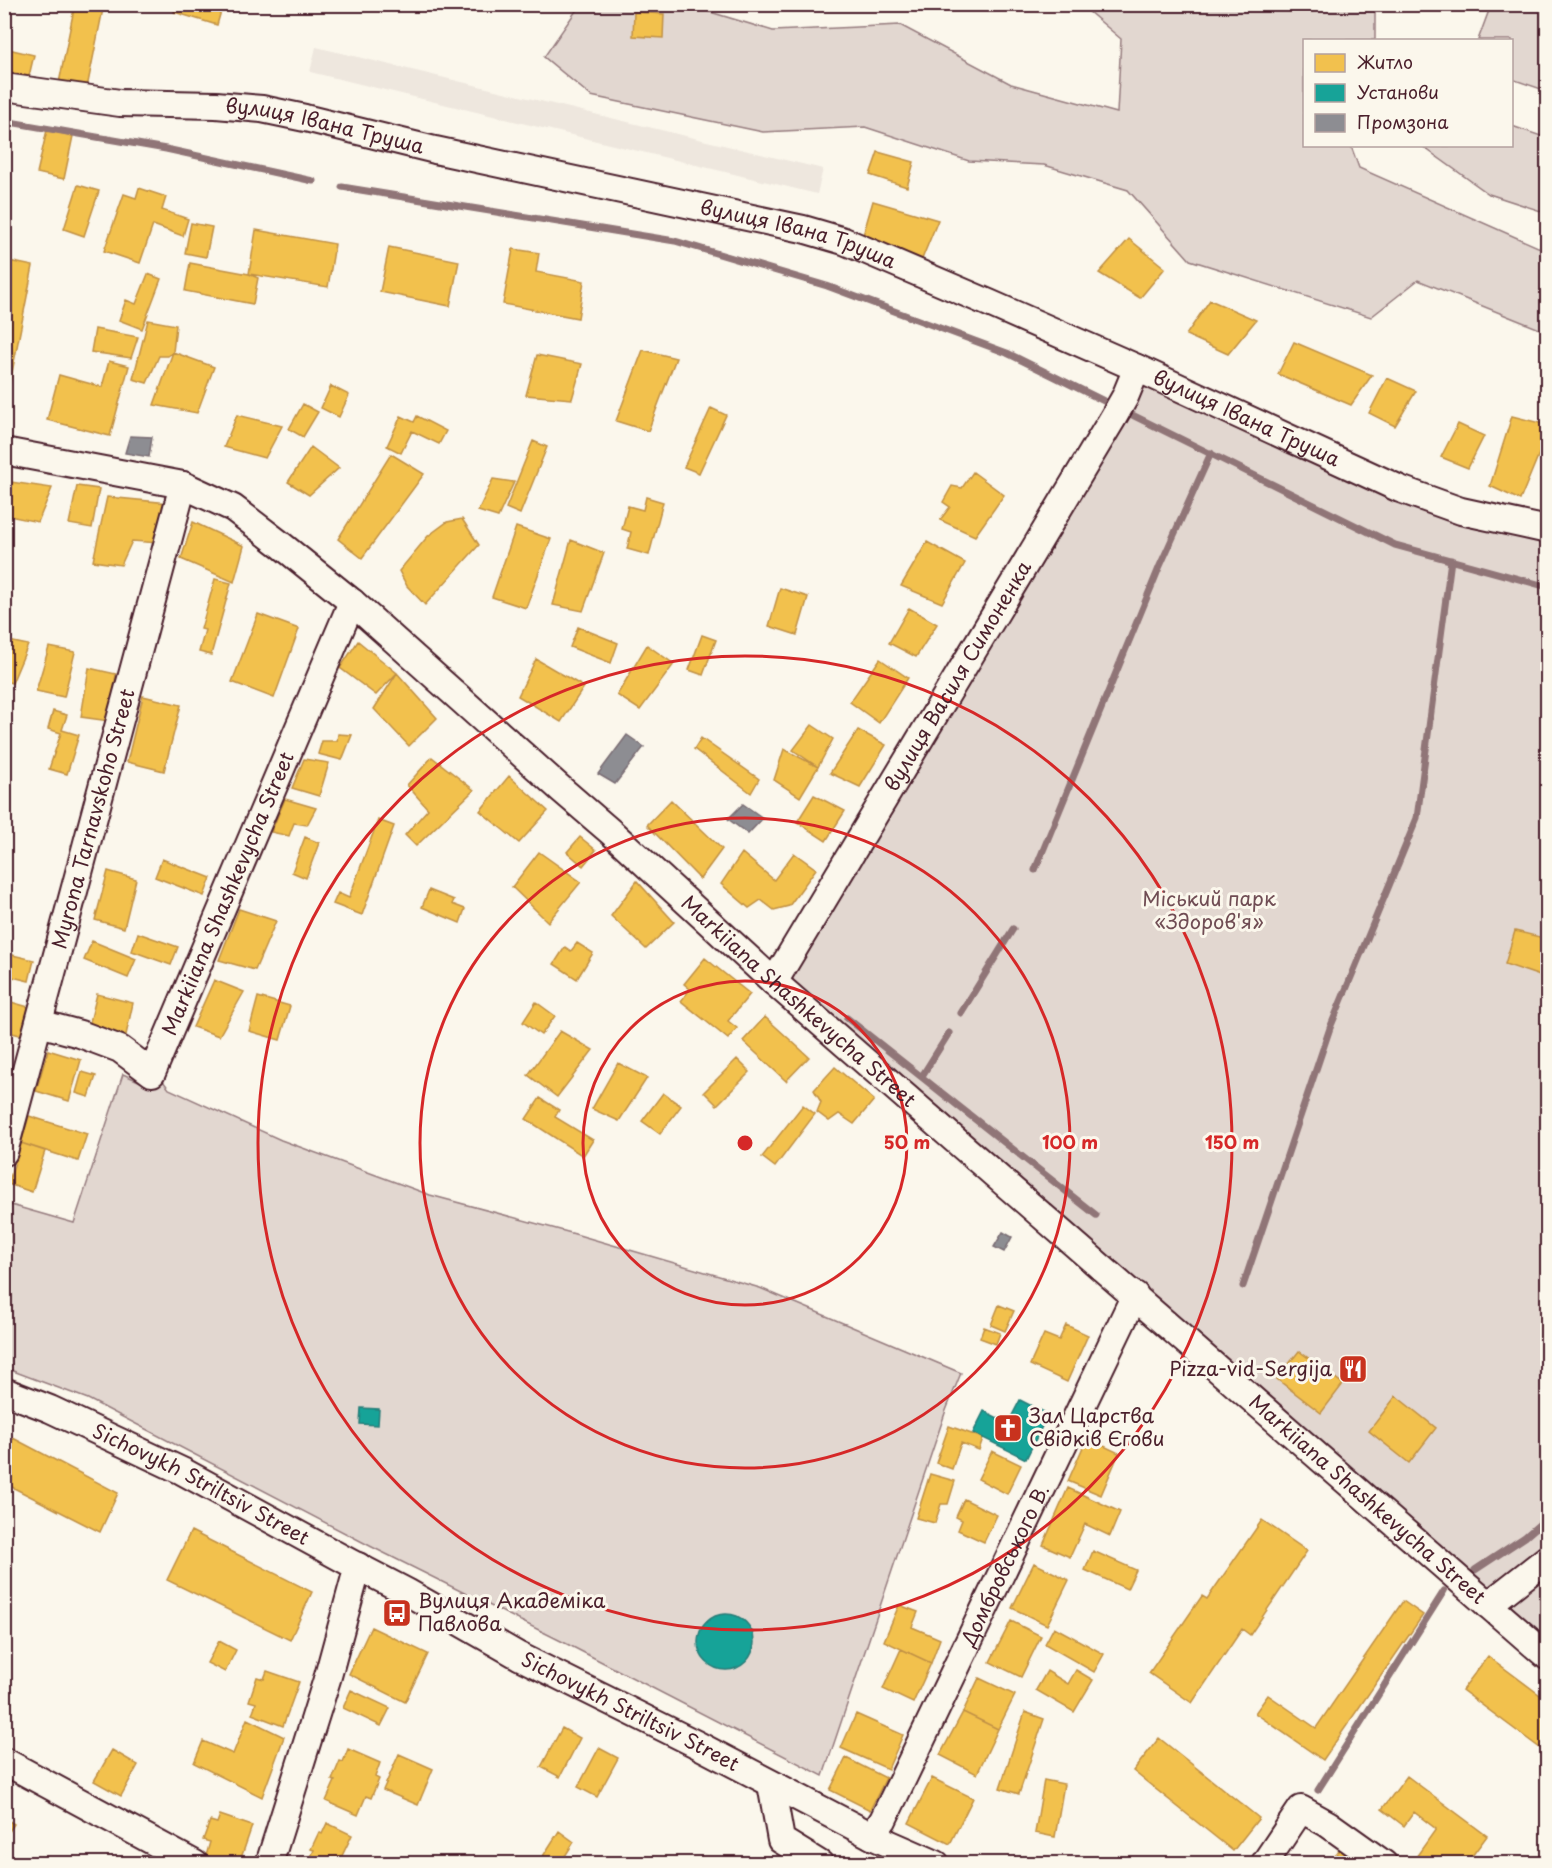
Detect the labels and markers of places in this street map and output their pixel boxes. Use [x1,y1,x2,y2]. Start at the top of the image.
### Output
centre of rings [735,1133,755,1153]
place label: Pizza-vid-Sergija [1169,1353,1332,1383]
restaurant icon: Pizza-vid-Sergija [1337,1353,1369,1385]
place label: Зал Царства Свідків Єгови [1029,1400,1165,1453]
church icon: Зал Царства Свідків Єгови [992,1412,1024,1444]
place label: Вулиця Академіка Павлова [418,1585,606,1638]
bus stop icon: Вулиця Академіка Павлова [381,1597,413,1629]

